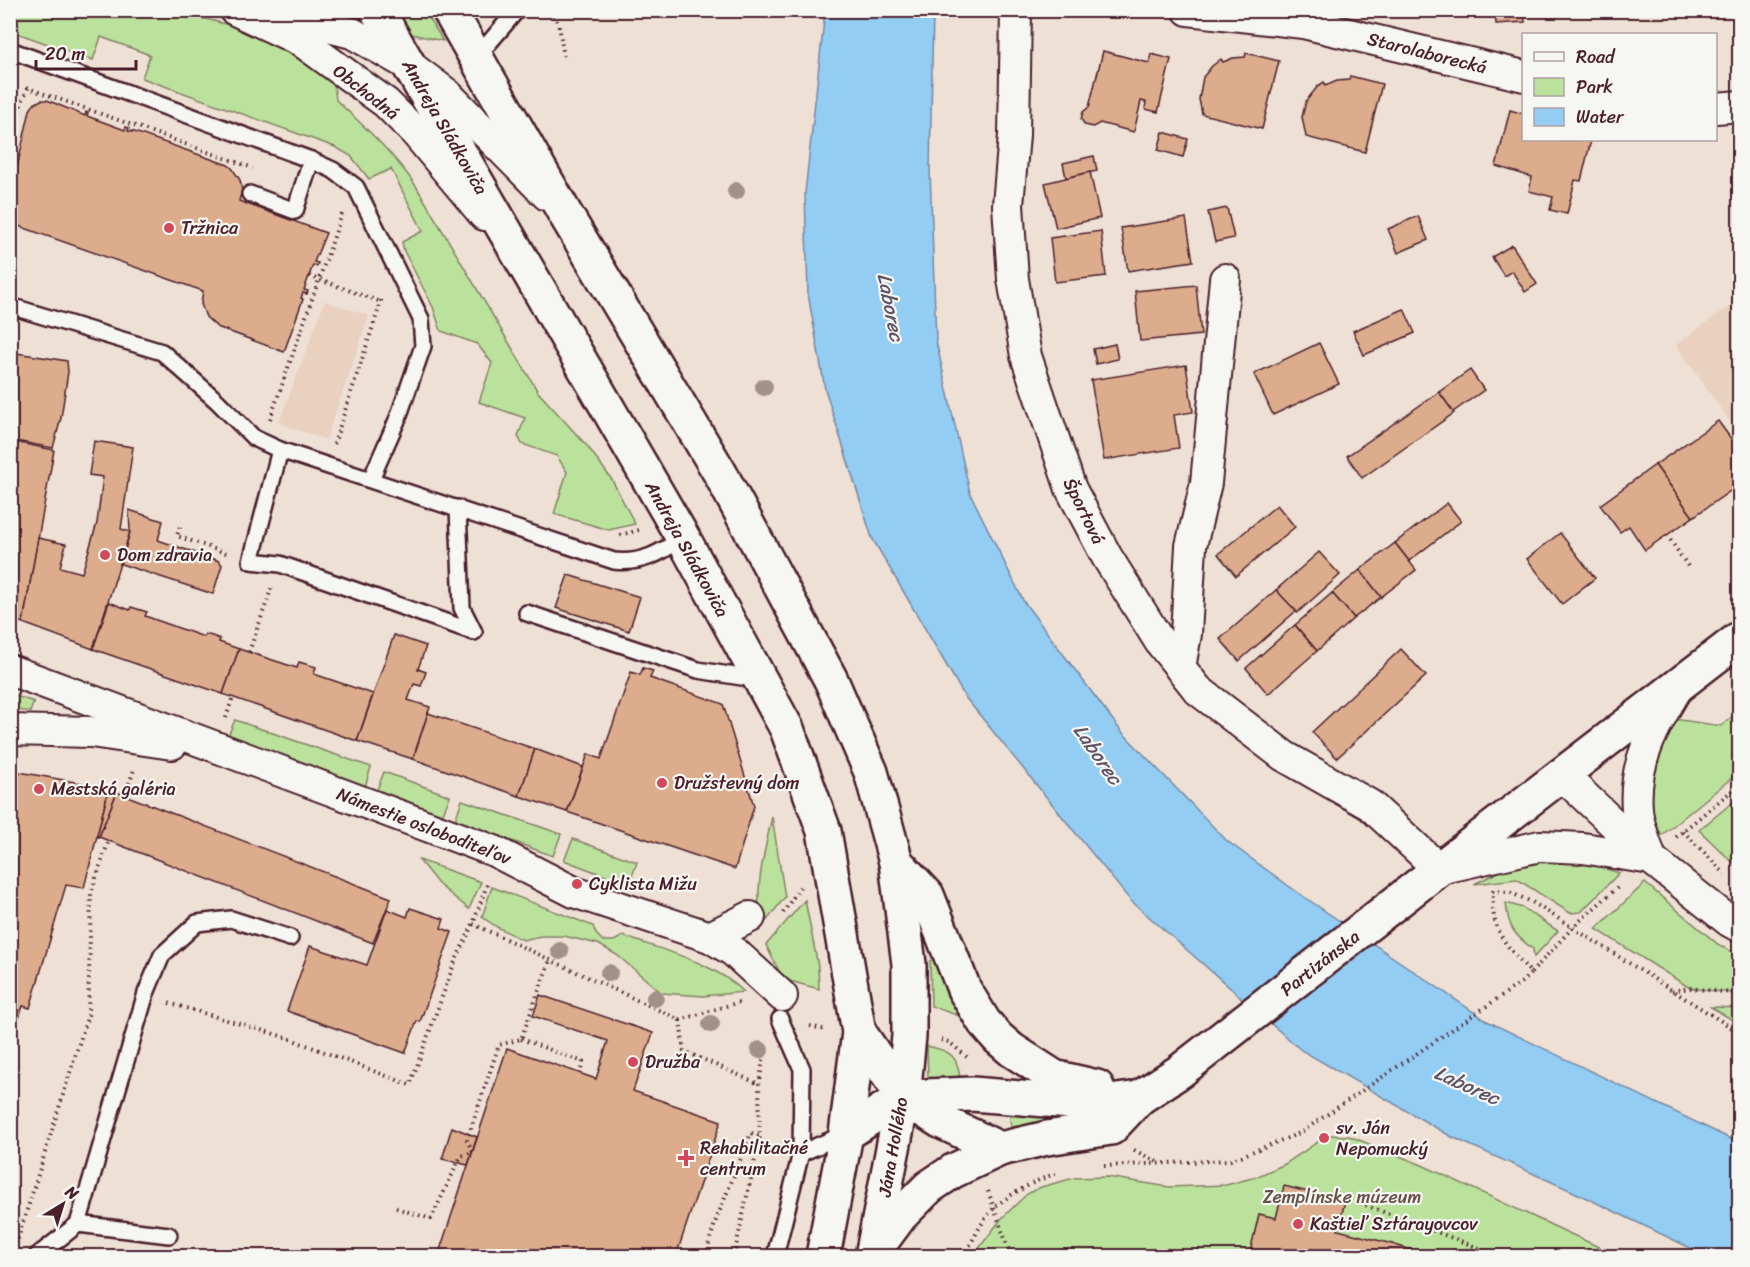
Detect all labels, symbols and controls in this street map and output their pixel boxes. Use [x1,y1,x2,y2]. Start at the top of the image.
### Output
street label: Starolaborecká [1364,23,1490,83]
scale bar [36,33,136,71]
legend [1522,33,1717,141]
text: 20 m [45,38,85,70]
text: Road [1576,41,1616,73]
street label: Andreja Sládkoviča [393,52,497,201]
street label: Obchodná [326,56,406,128]
text: Park [1576,71,1613,103]
text: Water [1576,101,1625,133]
place label: Tržnica [181,212,239,244]
marker: Tržnica [162,221,176,235]
water label: Laborec [867,270,915,346]
street label: Športová [1054,472,1114,550]
street label: Andreja Sládkoviča [636,474,738,623]
place label: Dom zdravia [117,539,212,571]
marker: Dom zdravia [98,548,112,562]
water label: Laborec [1064,716,1133,794]
place label: Družstevný dom [674,767,800,799]
place label: Mestská galéria [51,773,176,805]
marker: Družstevný dom [655,776,669,790]
street label: Námestie osloboditeľov [332,778,517,874]
marker: Mestská galéria [32,782,46,796]
place label: Cyklista Mižu [589,868,697,900]
marker: Cyklista Mižu [570,877,584,891]
street label: Partizánska [1273,921,1367,1005]
place label: Družba [645,1046,701,1078]
marker: Družba [626,1055,640,1069]
water label: Laborec [1429,1056,1507,1116]
street label: Jána Hollého [868,1095,918,1200]
place label: sv. Ján Nepomucký [1335,1112,1428,1165]
marker: sv. Ján Nepomucký [1317,1131,1331,1145]
place label: Rehabilitačné centrum [700,1132,808,1185]
marker: Rehabilitačné centrum [677,1149,695,1167]
north arrow [33,1174,93,1234]
text: N [58,1177,86,1208]
park label: Zemplínske múzeum [1263,1181,1422,1213]
place label: Kaštieľ Sztárayovcov [1310,1208,1478,1240]
marker: Kaštieľ Sztárayovcov [1291,1217,1305,1231]

